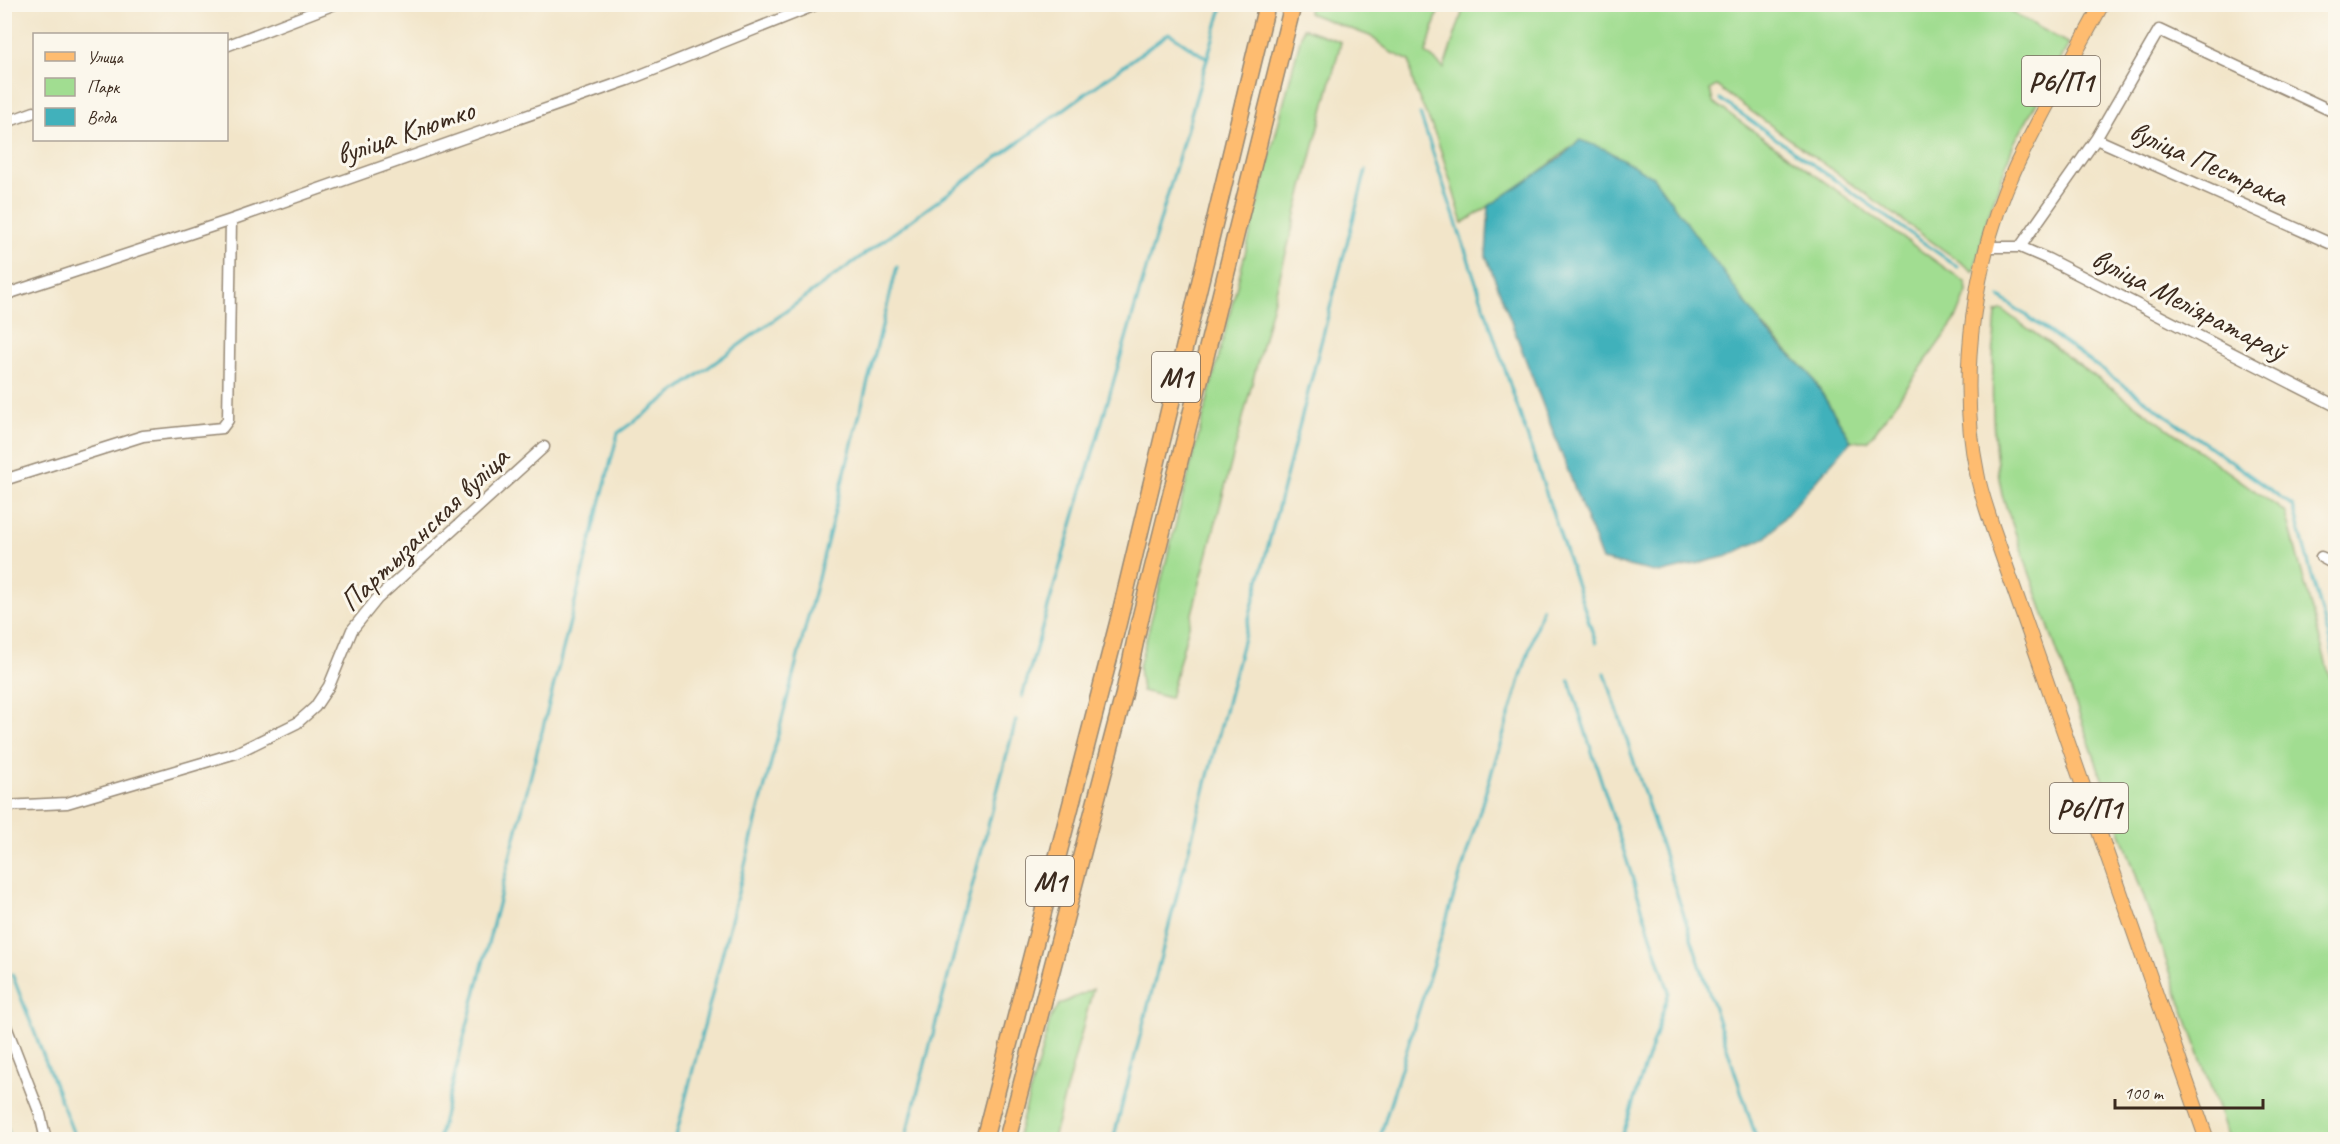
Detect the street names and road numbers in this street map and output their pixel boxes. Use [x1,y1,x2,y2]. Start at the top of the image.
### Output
road number: Р6/П1 [2022,56,2100,106]
street label: вуліца Клютко [331,90,480,173]
street label: вуліца Пестрака [2124,111,2296,216]
street label: вуліца Меліяратараў [2086,239,2294,370]
road number: М1 [1152,352,1200,402]
street label: Партызанская вуліца [331,437,518,620]
road number: Р6/П1 [2050,783,2128,833]
road number: М1 [1026,856,1074,906]

